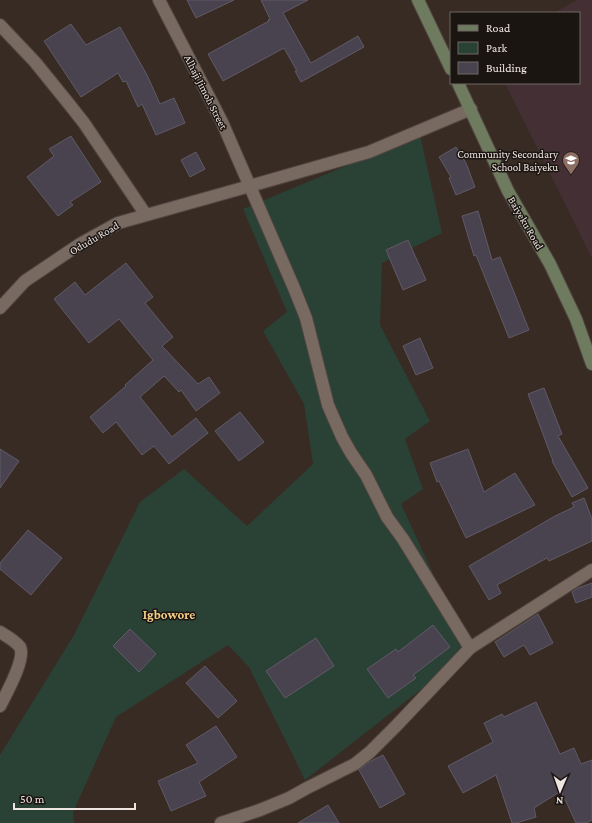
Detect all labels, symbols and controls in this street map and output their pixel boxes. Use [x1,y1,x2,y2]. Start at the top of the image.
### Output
legend [450,12,580,84]
text: Road [486,21,511,35]
text: Park [486,41,508,55]
street label: Alhaji Jimoh Street [181,53,230,132]
text: Building [486,61,527,75]
place label: Community Secondary School Baiyeku [457,148,559,174]
school or university icon: Community Secondary School Baiyeku [561,150,581,175]
street label: Baiyeku Road [505,194,546,252]
street label: Odudu Road [67,219,121,257]
district label: Igbowore [143,607,195,622]
north arrow [540,771,580,811]
scale bar [14,785,135,811]
text: 50 m [20,792,45,806]
text: N [555,795,564,807]

